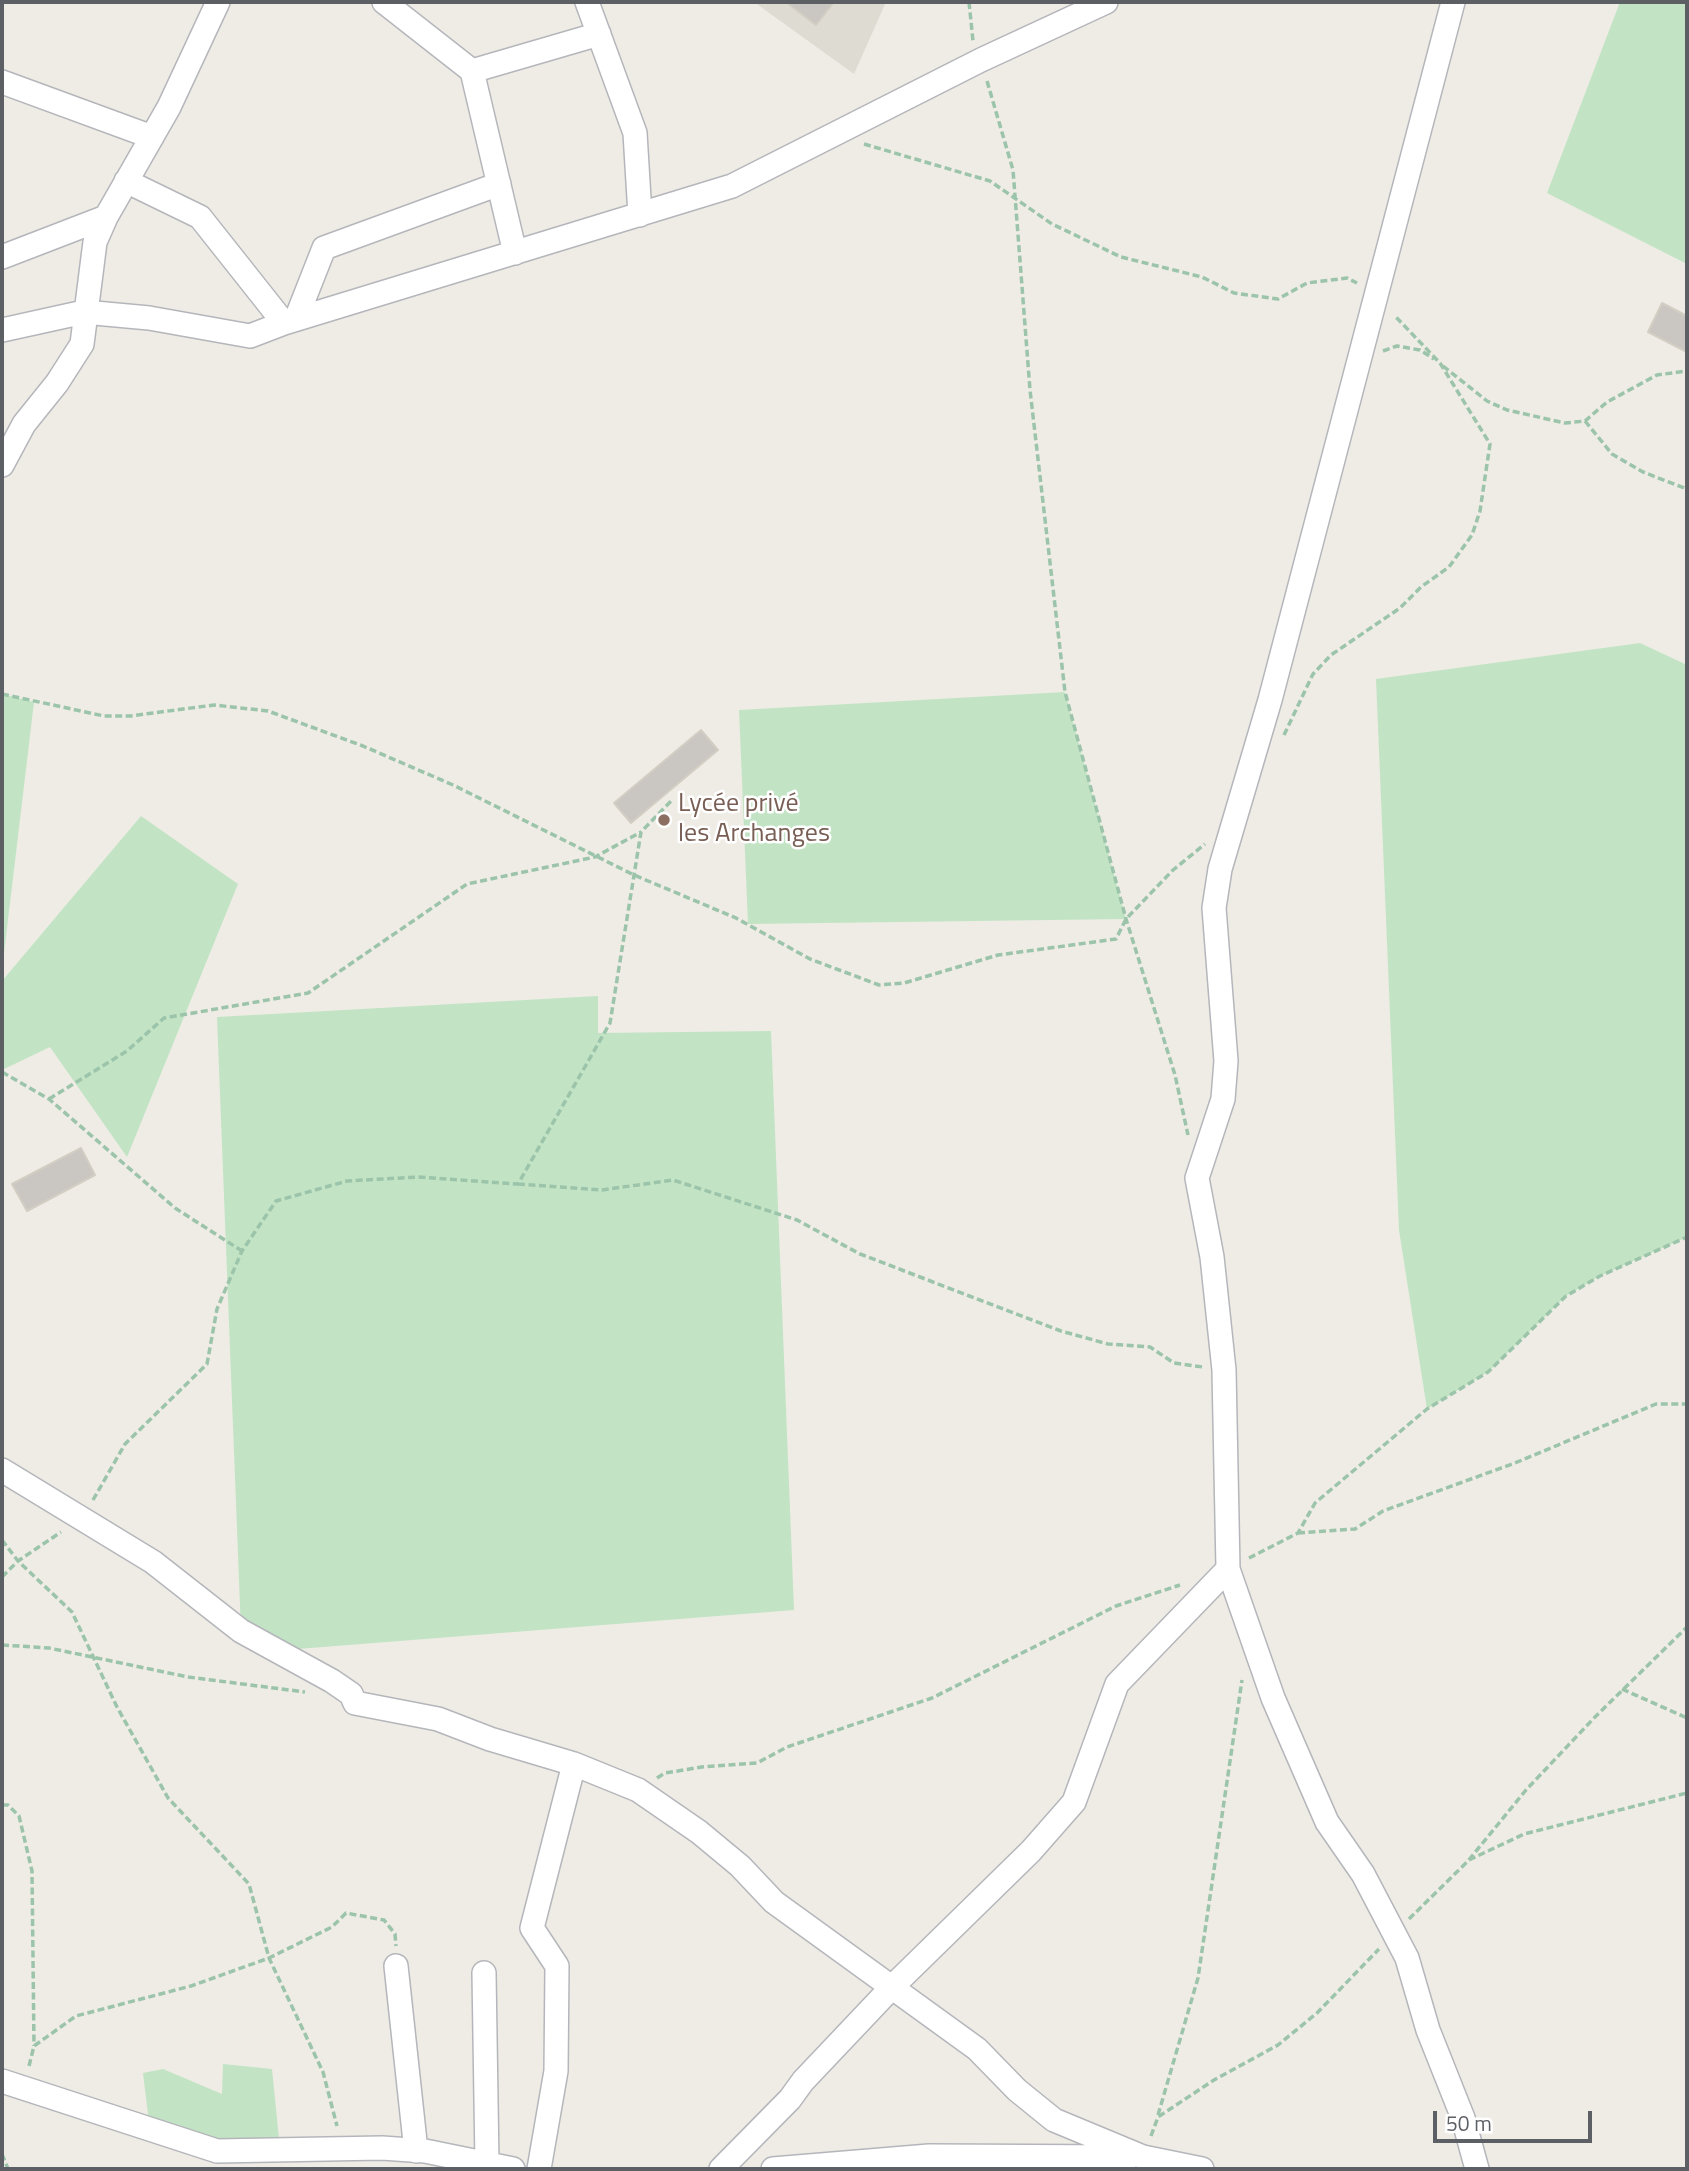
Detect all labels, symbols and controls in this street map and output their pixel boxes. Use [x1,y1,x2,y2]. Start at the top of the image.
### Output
place label: Lycée privé les Archanges [678,789,830,850]
marker: Lycée privé les Archanges [656,812,672,828]
scale bar [1437,2098,1596,2142]
text: 50 m [1446,2107,1492,2139]

